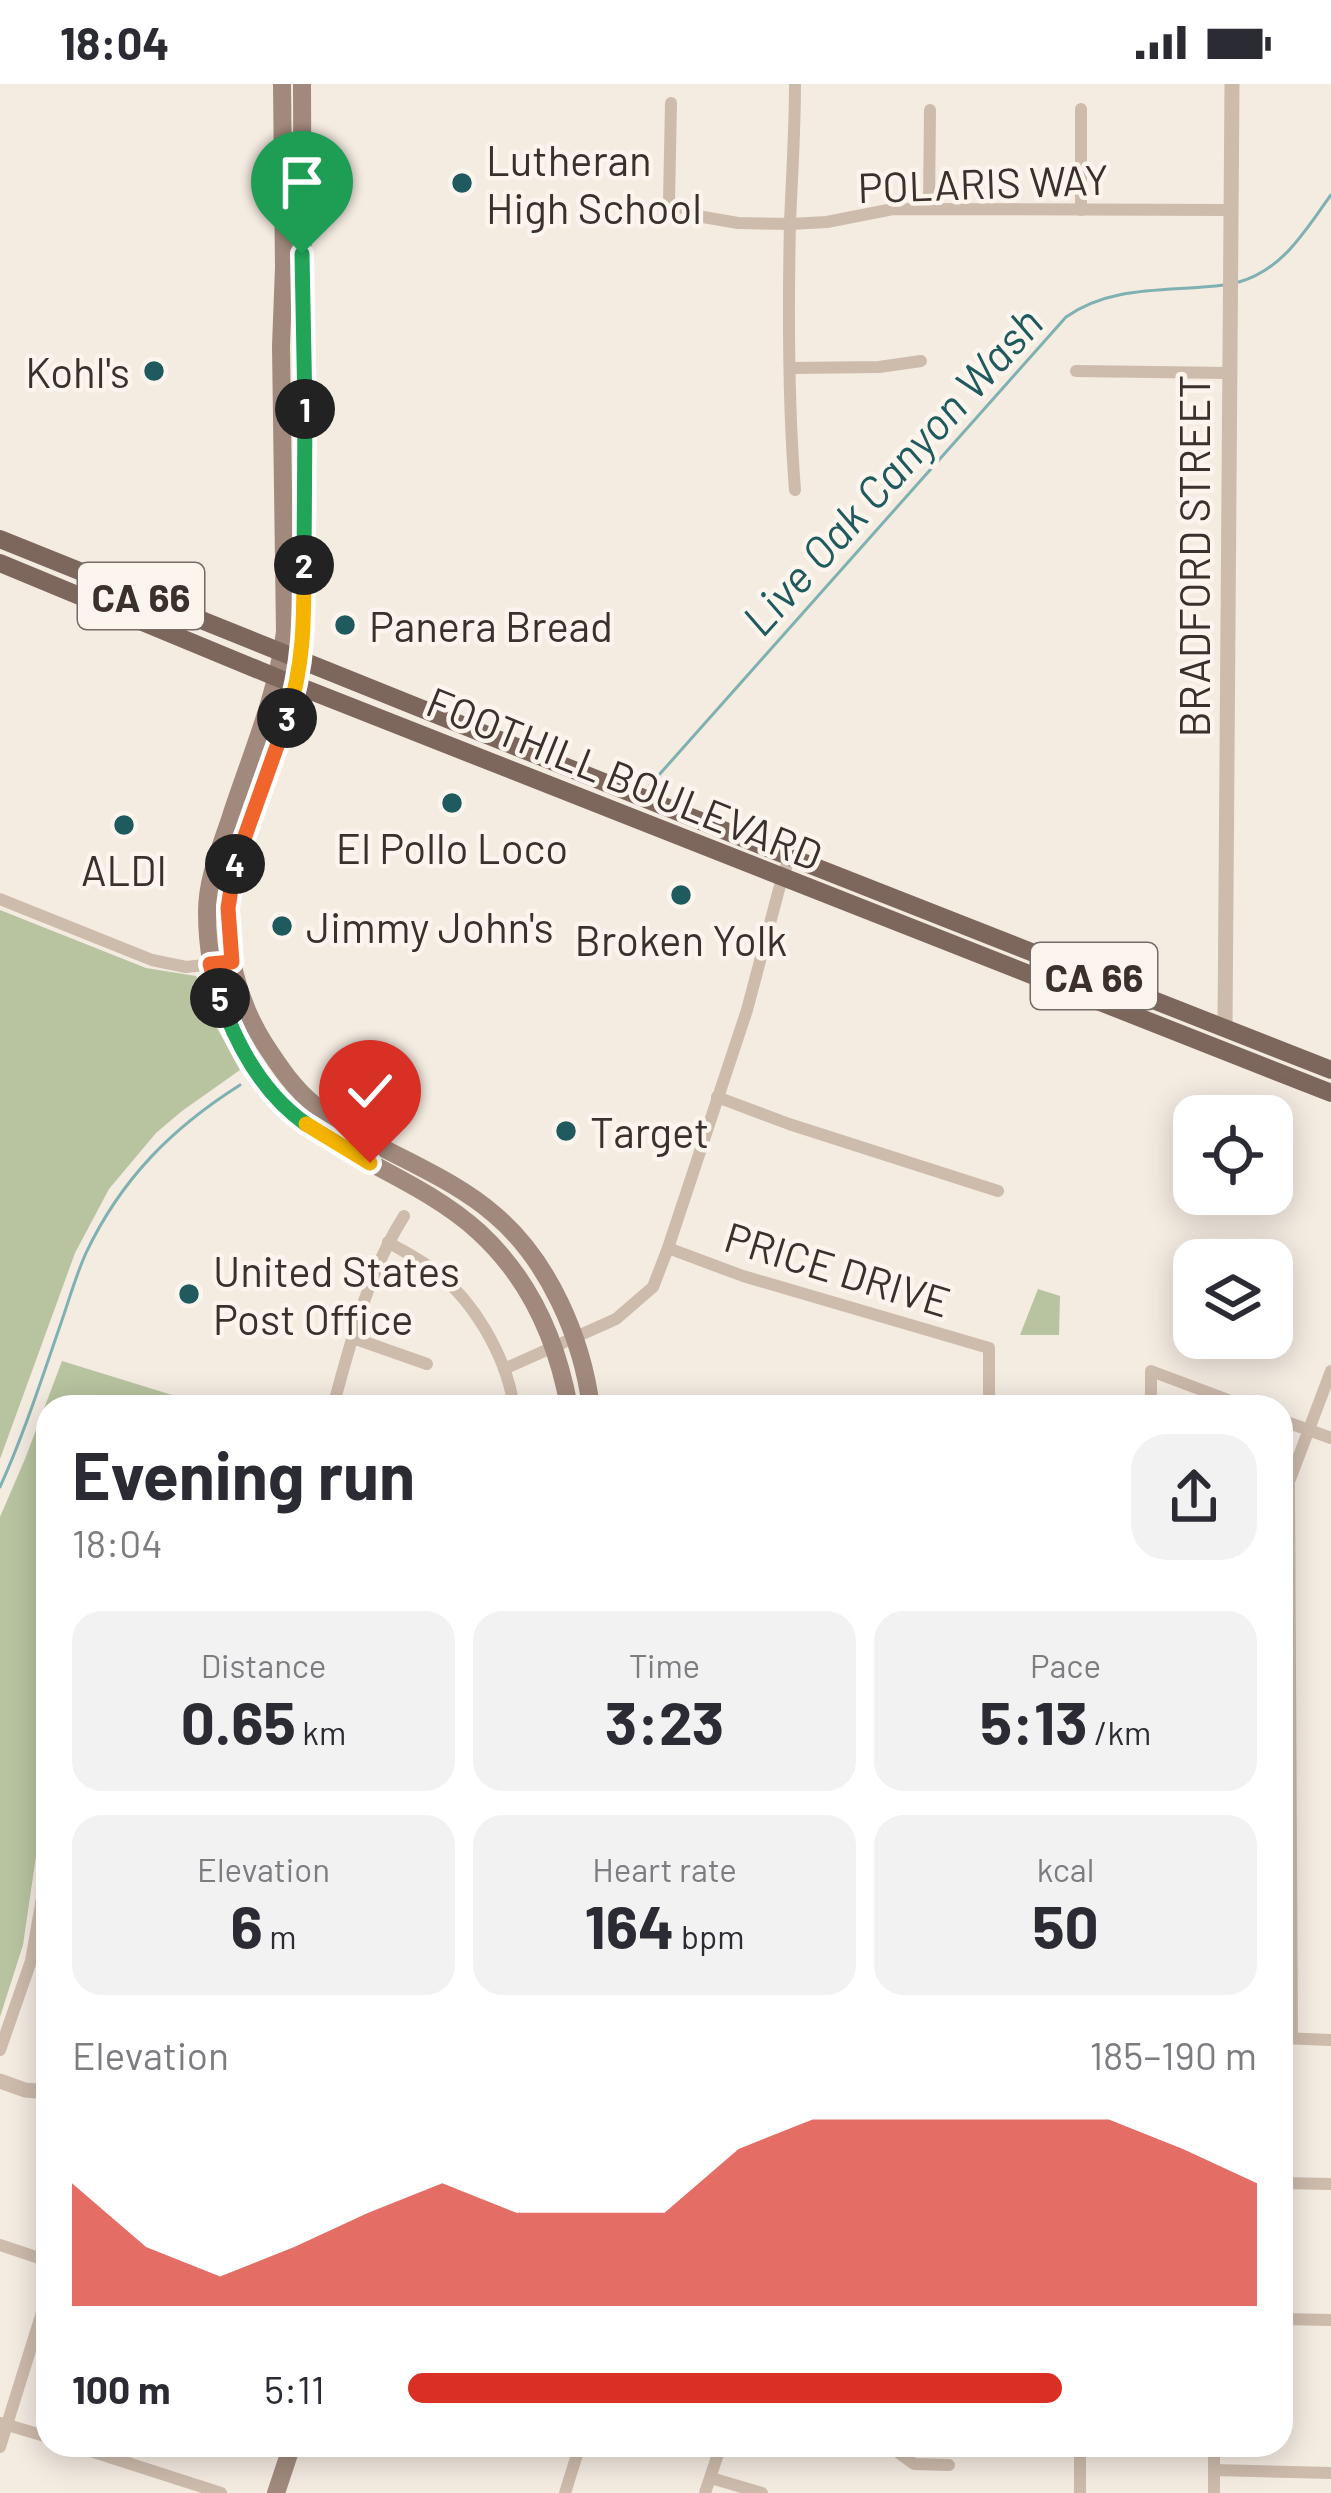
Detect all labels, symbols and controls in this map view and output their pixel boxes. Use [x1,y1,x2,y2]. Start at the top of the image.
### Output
text: 18:04 [60,15,170,69]
pin [251,131,353,254]
place label: Lutheran High School [486,134,702,233]
icon: arrive [269,149,335,215]
street label: POLARIS WAY [857,153,1109,211]
marker: Lutheran High School [449,170,475,196]
water label: Live Oak Canyon Wash [730,295,1052,645]
place label: Kohl's [25,346,130,396]
marker: Kohl's [141,358,167,384]
street label: BRADFORD STREET [1168,375,1218,737]
pin: 1 [275,379,335,439]
text: 1 [299,389,311,429]
pin: 2 [274,535,334,595]
text: 2 [295,545,313,585]
road number: CA 66 [78,563,204,629]
place label: Panera Bread [369,600,613,650]
marker: Panera Bread [332,612,358,638]
street label: FOOTHILL BOULEVARD [420,675,830,879]
pin: 3 [257,688,317,748]
text: 3 [278,698,296,738]
marker: El Pollo Loco [439,790,465,816]
marker: ALDI [111,812,137,838]
place label: El Pollo Loco [336,822,568,872]
pin: 4 [205,834,265,894]
place label: ALDI [81,844,167,894]
text: 4 [225,844,245,884]
marker: Broken Yolk [668,882,694,908]
place label: Jimmy John's [306,901,554,952]
marker: Jimmy John's [269,913,295,939]
place label: Broken Yolk [575,914,787,964]
road number: CA 66 [1031,943,1157,1009]
pin: 5 [190,968,250,1028]
text: 5 [211,978,229,1018]
pin [319,1040,421,1163]
icon: check [337,1058,403,1124]
map controls [1173,1095,1293,1359]
button: locate [1173,1095,1293,1215]
place label: Target [590,1106,709,1157]
marker: Target [553,1118,579,1144]
street label: PRICE DRIVE [719,1210,957,1326]
button: layers [1173,1239,1293,1359]
place label: United States Post Office [213,1245,460,1343]
marker: United States Post Office [176,1281,202,1307]
text: Evening run [72,1434,415,1513]
button: share [1131,1434,1257,1560]
text: 18:04 [72,1519,163,1566]
text: Distance [201,1645,326,1685]
text: Time [629,1645,700,1685]
text: Pace [1030,1645,1101,1685]
text: 0.65 [181,1685,296,1757]
text: 3:23 [605,1685,724,1757]
text: 5:13 [980,1685,1088,1757]
text: km [296,1712,346,1752]
text: /km [1088,1712,1151,1752]
text: Elevation [197,1849,330,1889]
text: Heart rate [592,1849,737,1889]
text: kcal [1037,1849,1094,1889]
text: 6 [230,1889,263,1961]
text: 164 [585,1889,674,1961]
text: 50 [1032,1889,1099,1961]
text: m [263,1916,297,1956]
text: bpm [674,1916,744,1956]
text: Elevation [72,2031,229,2078]
text: 185–190 m [1089,2031,1257,2078]
text: 100 m [72,2365,171,2412]
text: 5:11 [264,2365,325,2412]

